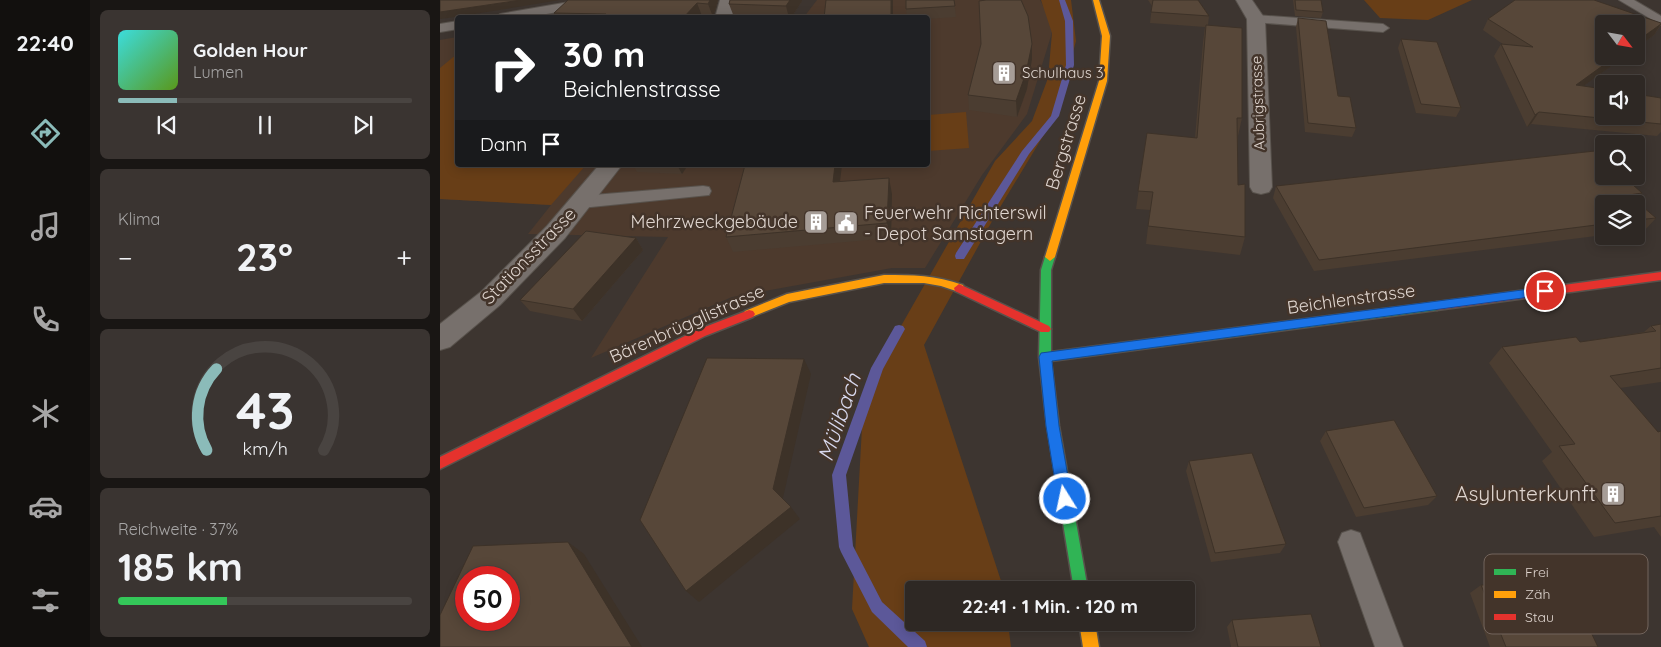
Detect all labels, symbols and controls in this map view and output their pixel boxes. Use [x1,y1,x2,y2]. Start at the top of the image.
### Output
north arrow [1595,15,1645,65]
map controls [1595,15,1645,245]
text: 22:40 [16,29,74,57]
text: 30 m [563,32,645,76]
icon: right [480,35,545,100]
text: Golden Hour [193,38,308,62]
street label: Aubrigstrasse [1246,55,1269,151]
building icon: Schulhaus 3 [991,60,1017,86]
text: Lumen [193,62,244,82]
place label: Schulhaus 3 [1022,63,1104,82]
text: Beichlenstrasse [563,75,721,103]
button: sound [1595,75,1645,125]
street label: Bergstrasse [1040,91,1091,192]
icon: previous [153,111,181,139]
icon: pause [251,111,279,139]
icon: next [349,111,377,139]
icon: directions [28,116,63,151]
icon: arrive [537,130,565,158]
text: Dann [480,132,527,156]
button: search [1595,135,1645,185]
button: layers [1595,195,1645,245]
place label: Feuerwehr Richterswil - Depot Samstagern [864,201,1047,245]
street label: Stationsstrasse [477,202,581,309]
icon: music [28,209,63,244]
text: Klima [118,209,160,229]
building icon: Mehrzweckgebäude [803,209,829,235]
place label: Mehrzweckgebäude [631,210,798,233]
public building icon: Feuerwehr Richterswil - Depot Samstagern [833,210,859,236]
text: 23° [236,233,293,281]
text: − [118,240,133,275]
text: + [396,240,412,275]
pin [1524,270,1566,312]
icon: arrive [1531,277,1559,305]
street label: Beichlenstrasse [1285,278,1416,319]
street label: Bärenbrügglistrasse [606,279,768,368]
icon: phone [28,302,63,337]
water label: Mülibach [811,369,867,465]
text: 43 [236,377,294,442]
icon: climate [28,396,63,431]
text: km/h [242,437,288,459]
position arrow [1038,472,1090,524]
place label: Asylunterkunft [1455,480,1596,506]
building icon: Asylunterkunft [1600,481,1626,507]
icon: car [28,489,63,524]
text: Reichweite · 37% [118,519,238,539]
text: 185 km [118,543,243,591]
legend [1484,554,1648,634]
text: Frei [1525,563,1549,581]
speed limit sign: 50 [455,566,520,631]
icon: filters [28,583,63,618]
text: Zäh [1525,585,1550,603]
text: 22:41 · 1 Min. · 120 m [962,594,1138,618]
text: Stau [1525,608,1554,626]

